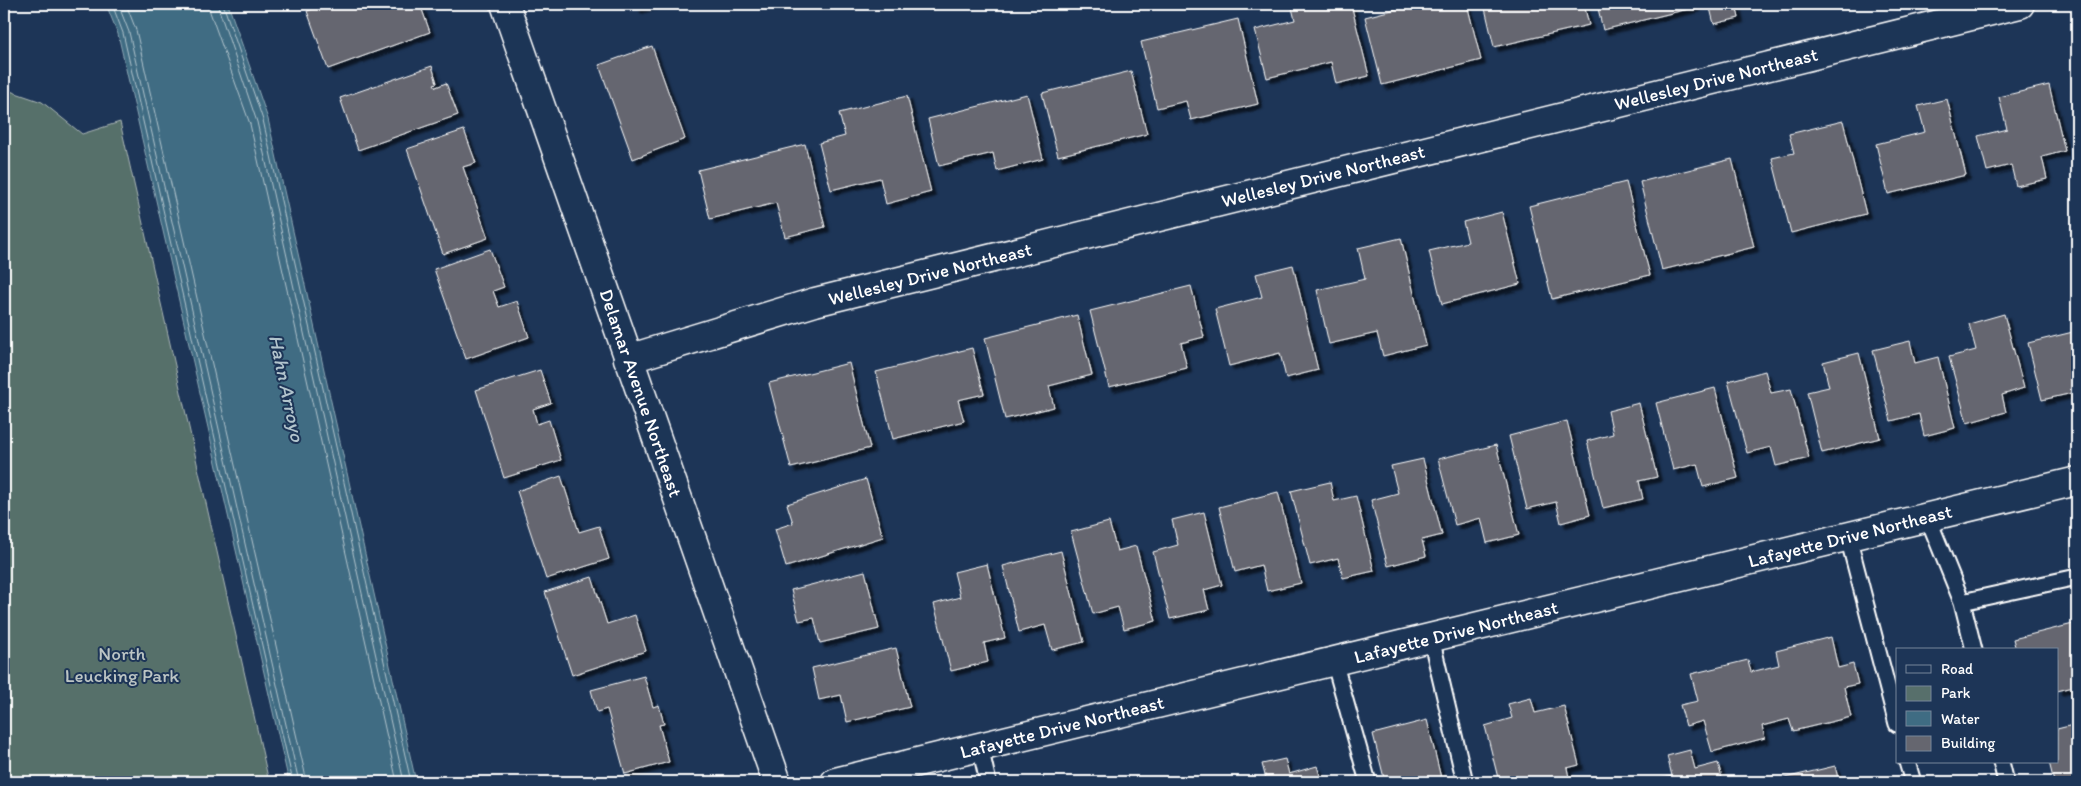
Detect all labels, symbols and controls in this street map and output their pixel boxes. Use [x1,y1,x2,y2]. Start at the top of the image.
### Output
street label: Wellesley Drive Northeast [1612,43,1820,115]
street label: Wellesley Drive Northeast [1219,140,1427,212]
street label: Wellesley Drive Northeast [826,238,1034,310]
street label: Delamar Avenue Northeast [595,286,687,500]
water label: Hahn Arroyo [264,332,310,444]
street label: Lafayette Drive Northeast [1746,499,1954,573]
street label: Lafayette Drive Northeast [1352,595,1560,669]
park label: North Leucking Park [65,642,179,687]
legend [1896,648,2058,764]
text: Road [1941,660,1974,678]
text: Park [1941,684,1971,702]
street label: Lafayette Drive Northeast [958,690,1166,764]
text: Water [1941,710,1980,728]
text: Building [1941,734,1995,752]

